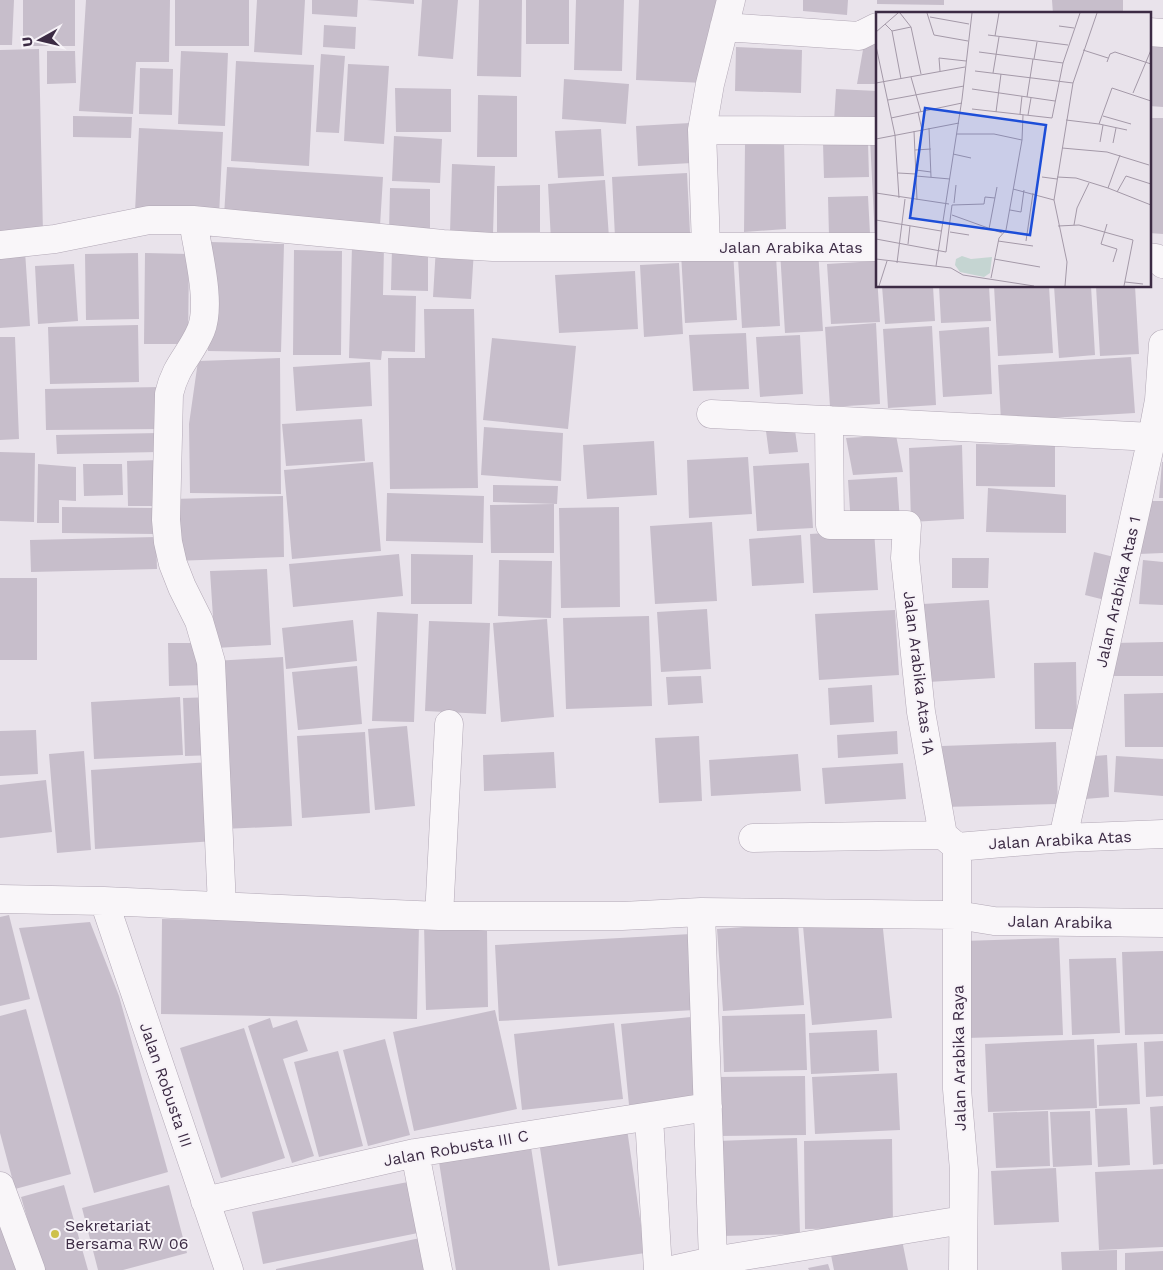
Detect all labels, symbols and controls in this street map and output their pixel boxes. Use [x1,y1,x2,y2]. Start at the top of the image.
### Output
inset map [876,12,1150,288]
north arrow [15,15,65,65]
text: U [19,36,36,48]
street label: Jalan Arabika Atas [719,238,863,257]
street label: Jalan Arabika Atas 1 [1091,514,1145,670]
street label: Jalan Arabika Atas 1A [900,590,939,757]
street label: Jalan Arabika Atas [988,827,1132,853]
street label: Jalan Arabika [1007,912,1113,932]
street label: Jalan Arabika Raya [948,985,970,1131]
street label: Jalan Robusta III [136,1020,196,1150]
street label: Jalan Robusta III C [382,1126,530,1170]
place label: Sekretariat Bersama RW 06 [65,1216,188,1253]
marker: Sekretariat Bersama RW 06 [49,1228,61,1240]

